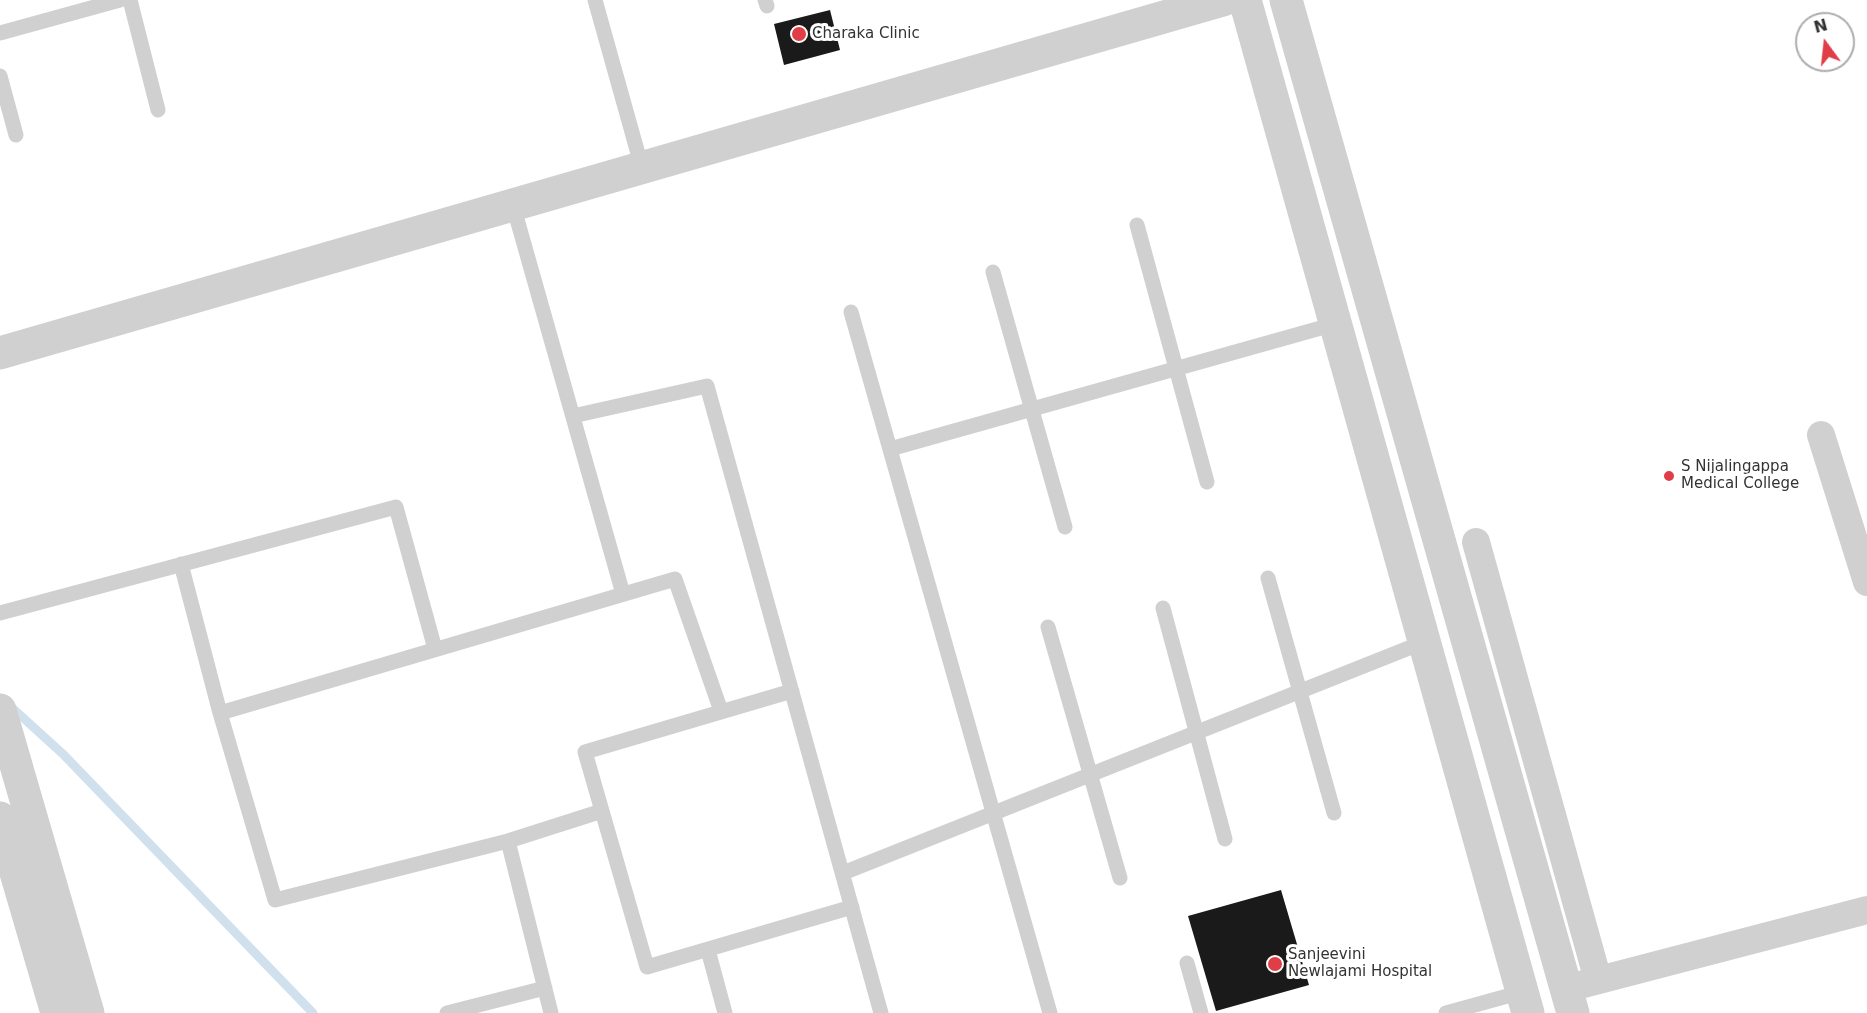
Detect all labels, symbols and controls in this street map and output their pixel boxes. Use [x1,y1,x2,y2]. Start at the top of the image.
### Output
north arrow [1795,12,1855,72]
text: N [1812,15,1830,37]
marker: Charaka Clinic [790,25,808,43]
place label: Charaka Clinic [812,25,920,43]
place label: S Nijalingappa Medical College [1681,458,1799,493]
marker: S Nijalingappa Medical College [1662,469,1676,483]
place label: Sanjeevini Newlajami Hospital [1288,946,1432,981]
marker: Sanjeevini Newlajami Hospital [1266,955,1284,973]

